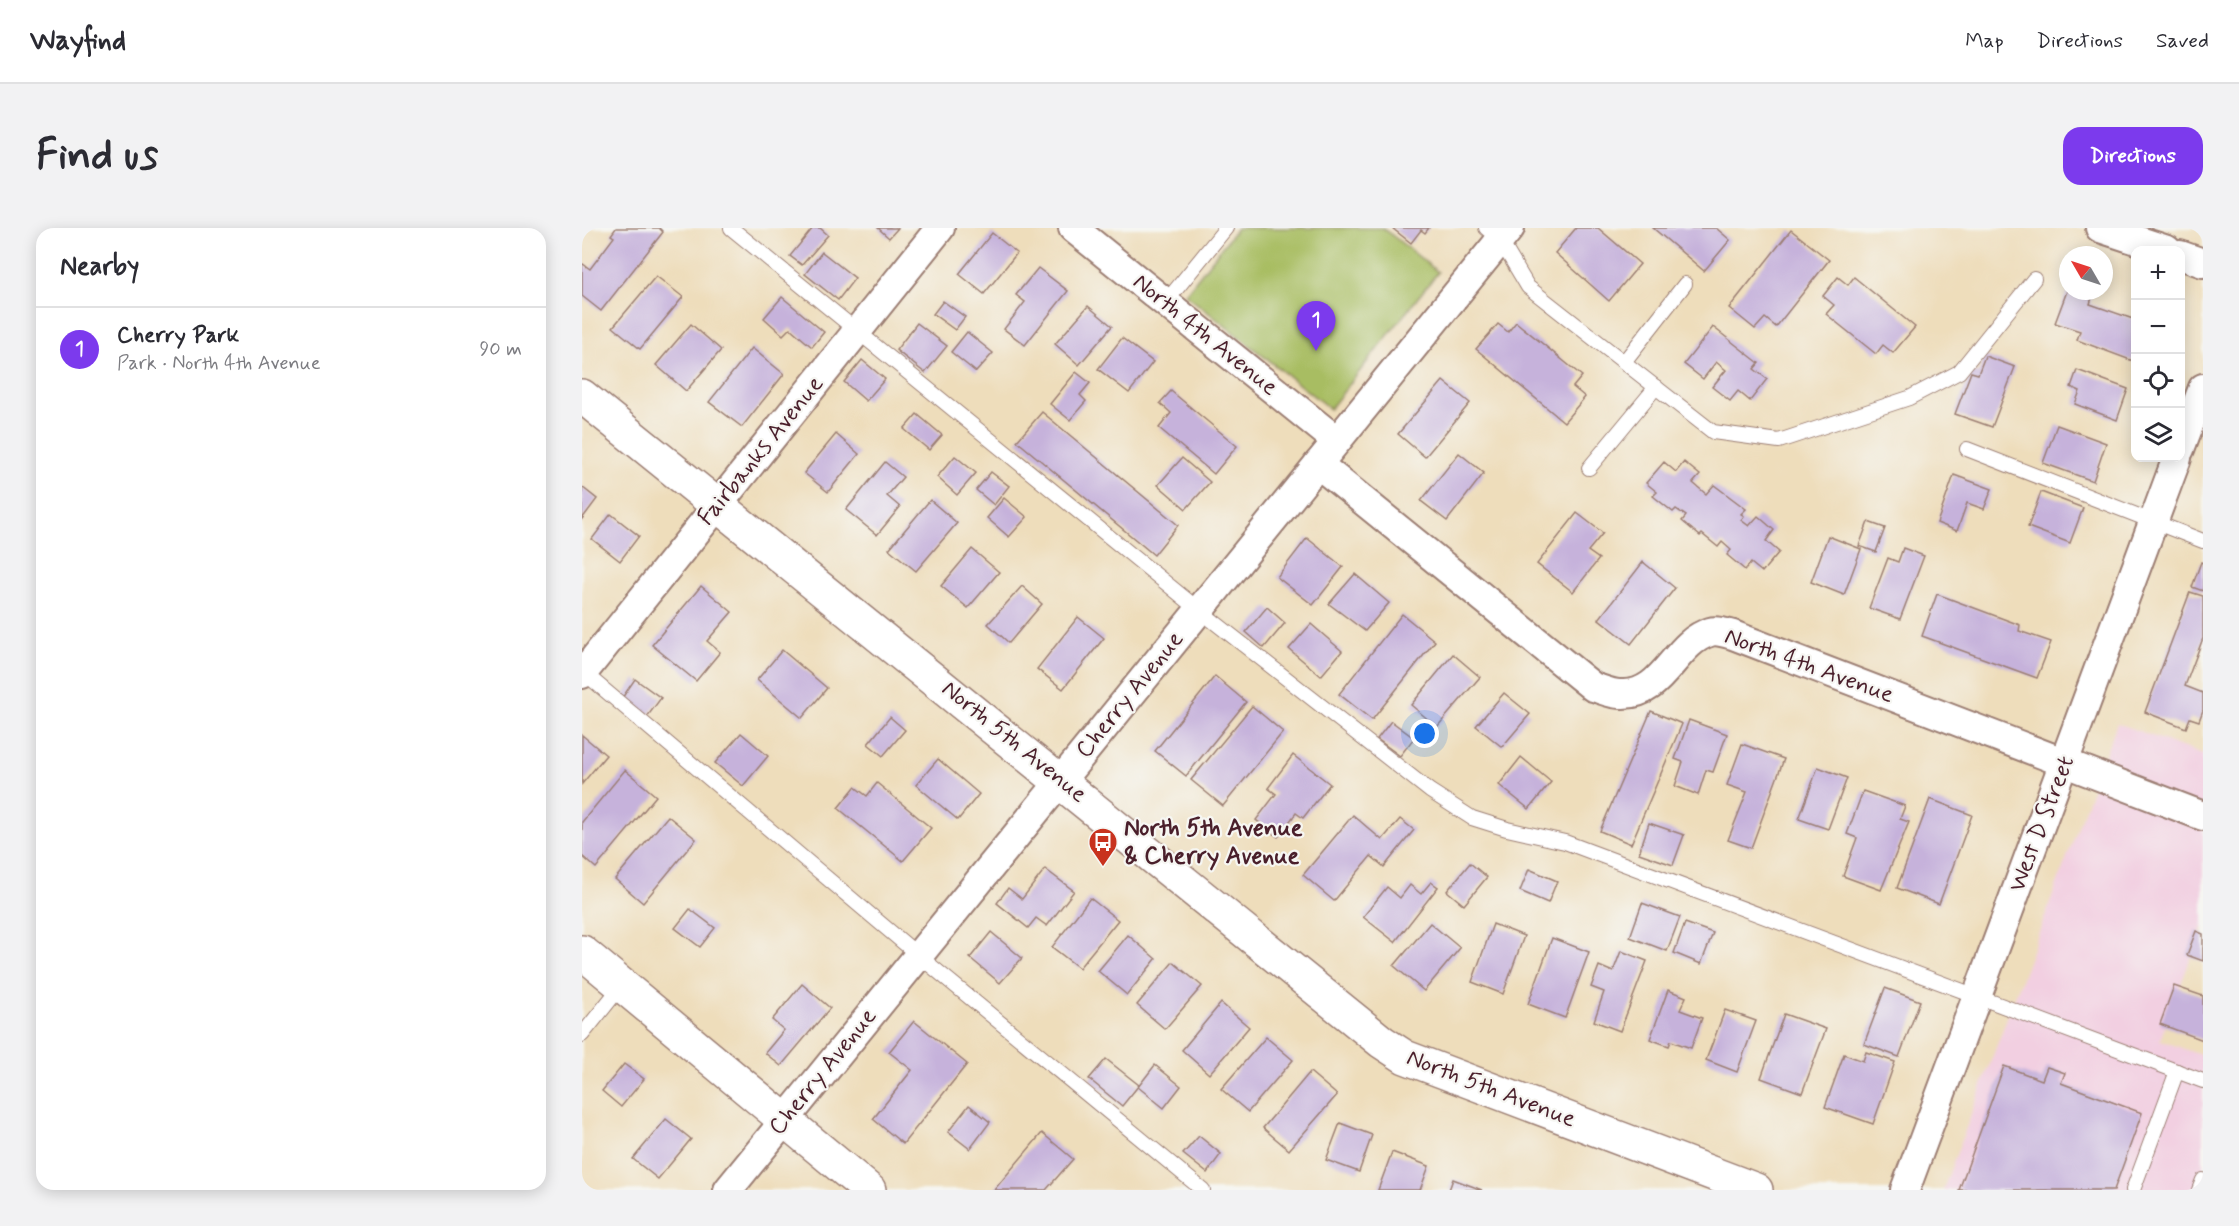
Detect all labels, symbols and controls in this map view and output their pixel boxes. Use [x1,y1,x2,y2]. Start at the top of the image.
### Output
text: Wayfind [30,23,126,60]
text: Map [1965,27,2004,55]
text: Directions [2037,27,2123,55]
text: Saved [2156,27,2209,55]
button: Directions [2063,127,2203,185]
text: Find us [36,129,158,184]
north arrow [2059,246,2113,300]
map controls [2131,246,2185,462]
button: + [2131,246,2185,300]
text: Nearby [60,250,139,284]
street label: North 4th Avenue [1126,267,1284,403]
button: − [2131,300,2185,354]
pin: 1 [1296,302,1336,351]
text: Cherry Park [117,322,239,350]
text: 1 [75,336,84,363]
text: 90 m [479,336,522,363]
text: Park · North 4th Avenue [117,350,321,377]
button: locate [2131,354,2185,408]
street label: Fairbanks Avenue [691,370,831,532]
button: layers [2131,408,2185,462]
street label: North 4th Avenue [1720,621,1898,711]
street label: Cherry Avenue [1069,625,1191,765]
street label: North 5th Avenue [935,674,1093,810]
your location [1410,719,1439,748]
street label: West D Street [2002,752,2082,896]
place label: North 5th Avenue & Cherry Avenue [1124,813,1303,872]
bus stop icon: North 5th Avenue & Cherry Avenue [1087,826,1119,868]
street label: Cherry Avenue [762,1002,884,1142]
street label: North 5th Avenue [1402,1043,1580,1136]

